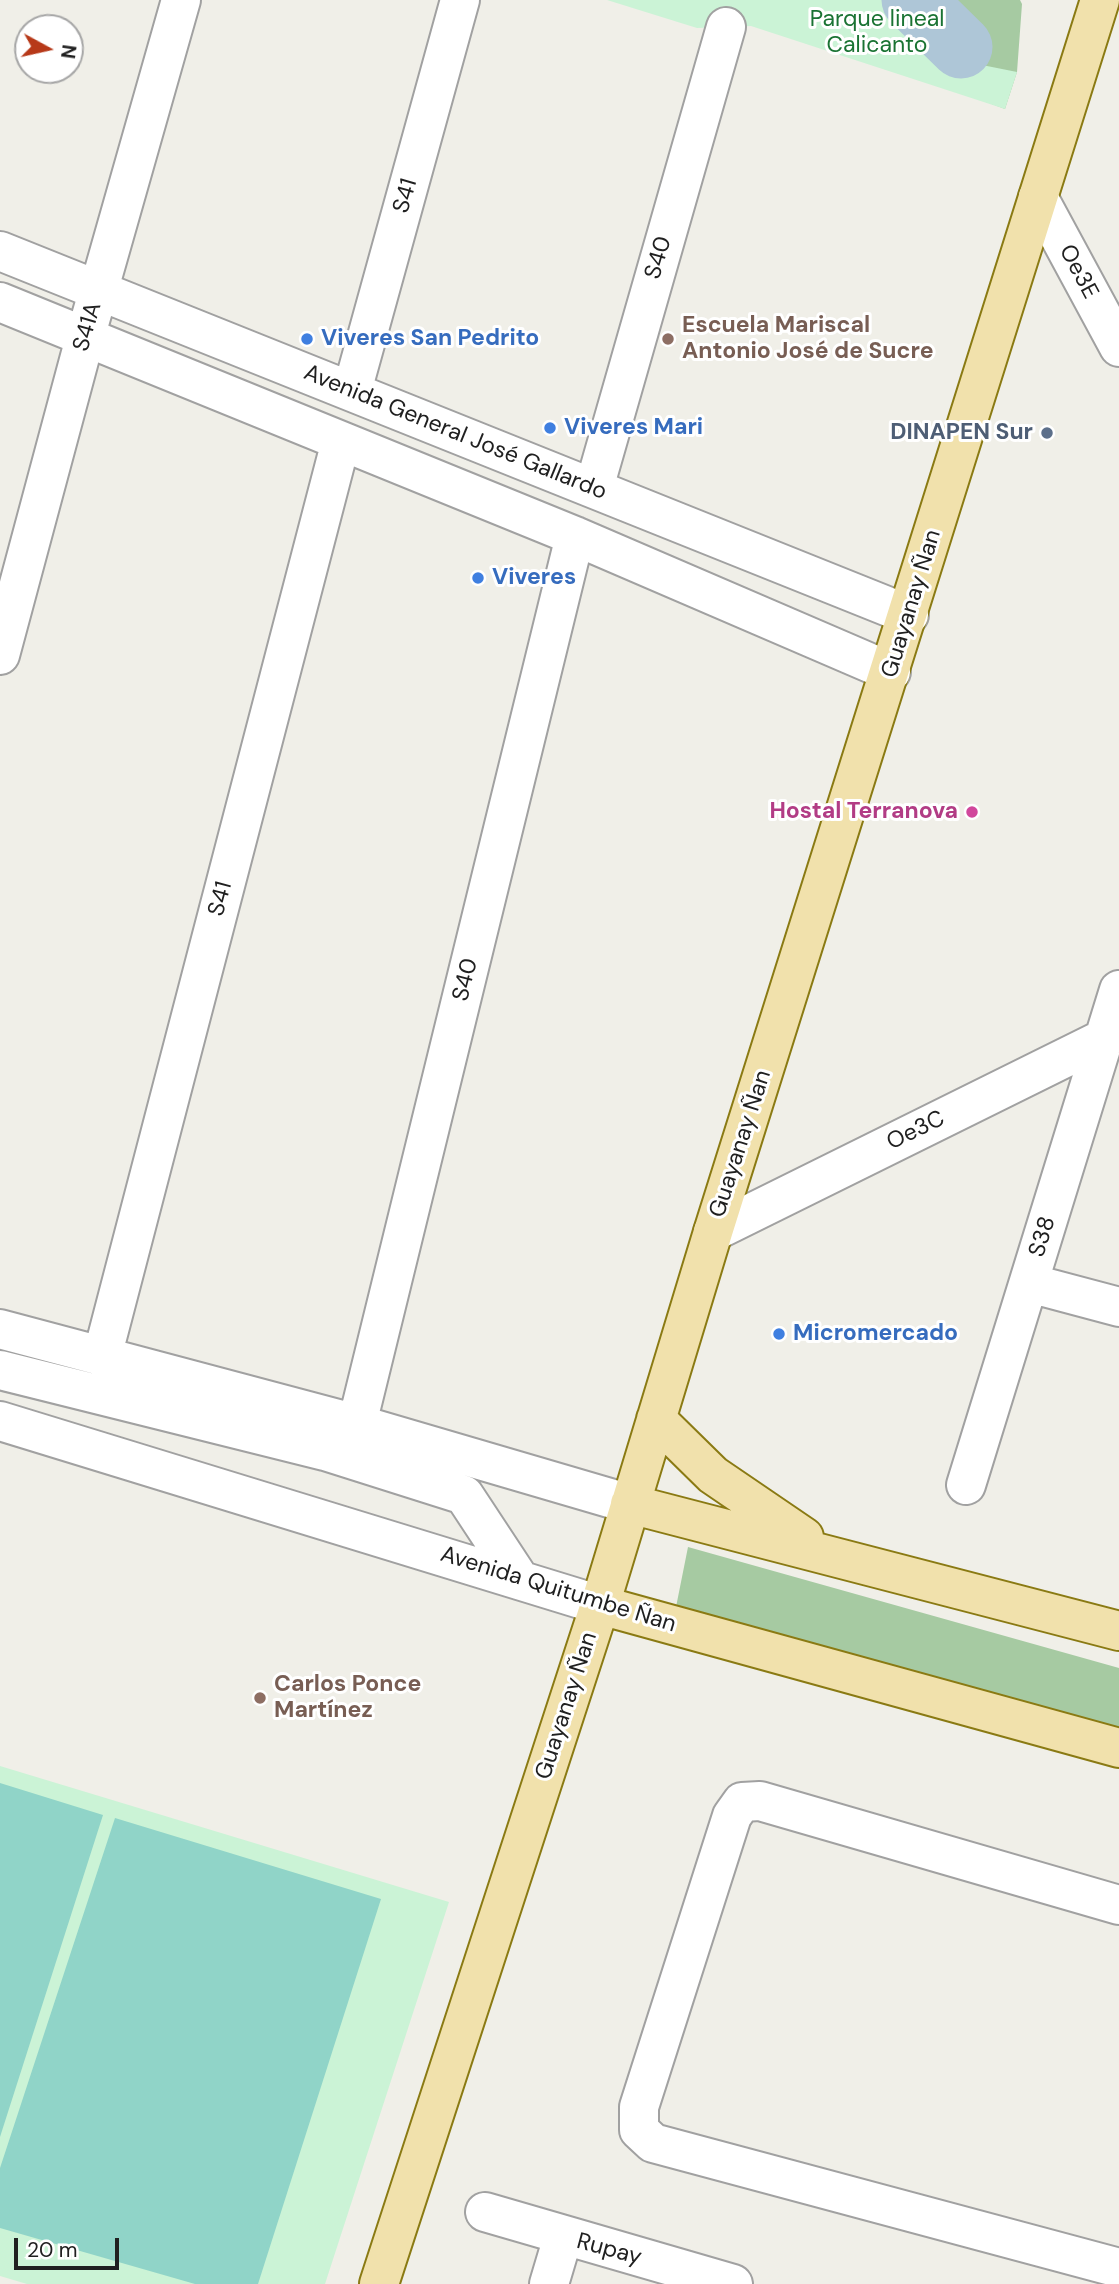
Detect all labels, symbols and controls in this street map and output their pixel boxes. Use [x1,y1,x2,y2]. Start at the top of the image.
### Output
park label: Parque lineal Calicanto [810,6,944,60]
north arrow [14,14,84,84]
text: N [55,43,82,60]
street label: S41 [388,176,424,216]
street label: S40 [640,234,678,282]
street label: Oe3E [1052,240,1104,304]
street label: S41A [68,299,108,355]
place label: Escuela Mariscal Antonio José de Sucre [682,312,933,366]
place label: Viveres San Pedrito [321,325,539,353]
marker: Viveres San Pedrito [299,331,315,347]
marker: Escuela Mariscal Antonio José de Sucre [660,331,676,347]
street label: Avenida General José Gallardo [300,359,610,507]
place label: Viveres Mari [564,414,703,442]
place label: DINAPEN Sur [890,419,1033,447]
marker: Viveres Mari [542,420,558,436]
marker: DINAPEN Sur [1039,425,1055,441]
street label: Guayanay Ñan [876,527,948,681]
place label: Viveres [492,564,576,592]
marker: Viveres [470,570,486,586]
place label: Hostal Terranova [769,798,958,826]
marker: Hostal Terranova [964,804,980,820]
street label: S41 [203,879,239,919]
street label: S40 [447,956,485,1004]
street label: Guayanay Ñan [704,1067,778,1221]
street label: Oe3C [883,1105,949,1157]
street label: S38 [1024,1213,1062,1261]
place label: Micromercado [793,1320,958,1348]
marker: Micromercado [771,1326,787,1342]
street label: Avenida Quitumbe Ñan [437,1541,679,1639]
street label: Guayanay Ñan [530,1629,604,1783]
place label: Carlos Ponce Martínez [274,1671,421,1725]
marker: Carlos Ponce Martínez [252,1690,268,1706]
scale bar [18,2224,122,2268]
street label: Rupay [573,2228,645,2272]
text: 20 m [27,2236,78,2264]

